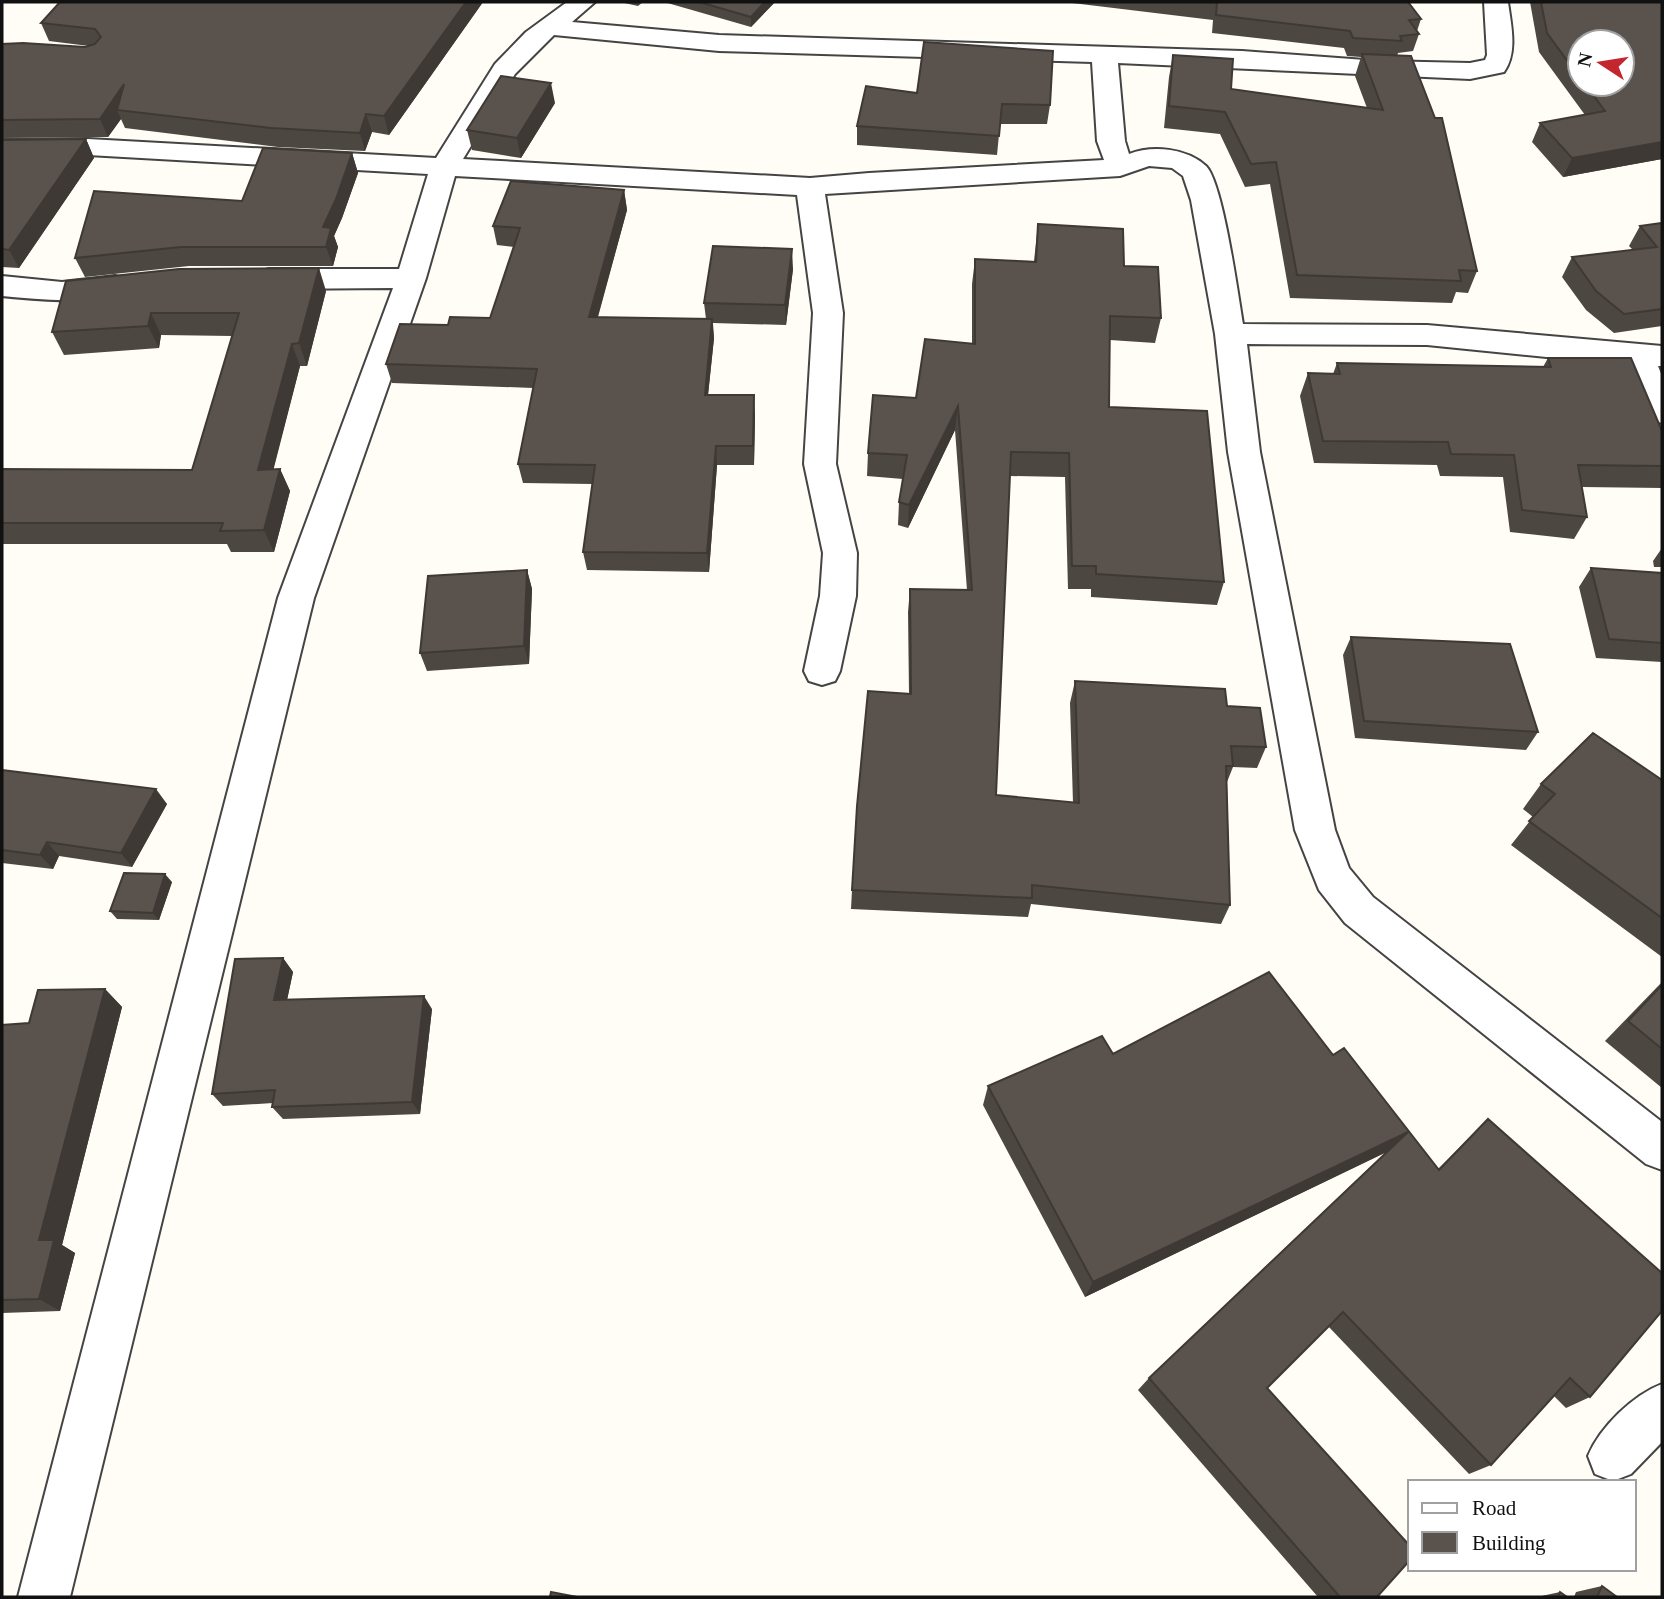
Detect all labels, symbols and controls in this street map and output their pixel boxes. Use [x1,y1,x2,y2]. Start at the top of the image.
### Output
north arrow [1566,28,1636,98]
text: N [1573,50,1597,68]
legend [1408,1480,1636,1571]
text: Road [1472,1496,1517,1520]
text: Building [1472,1531,1546,1555]

